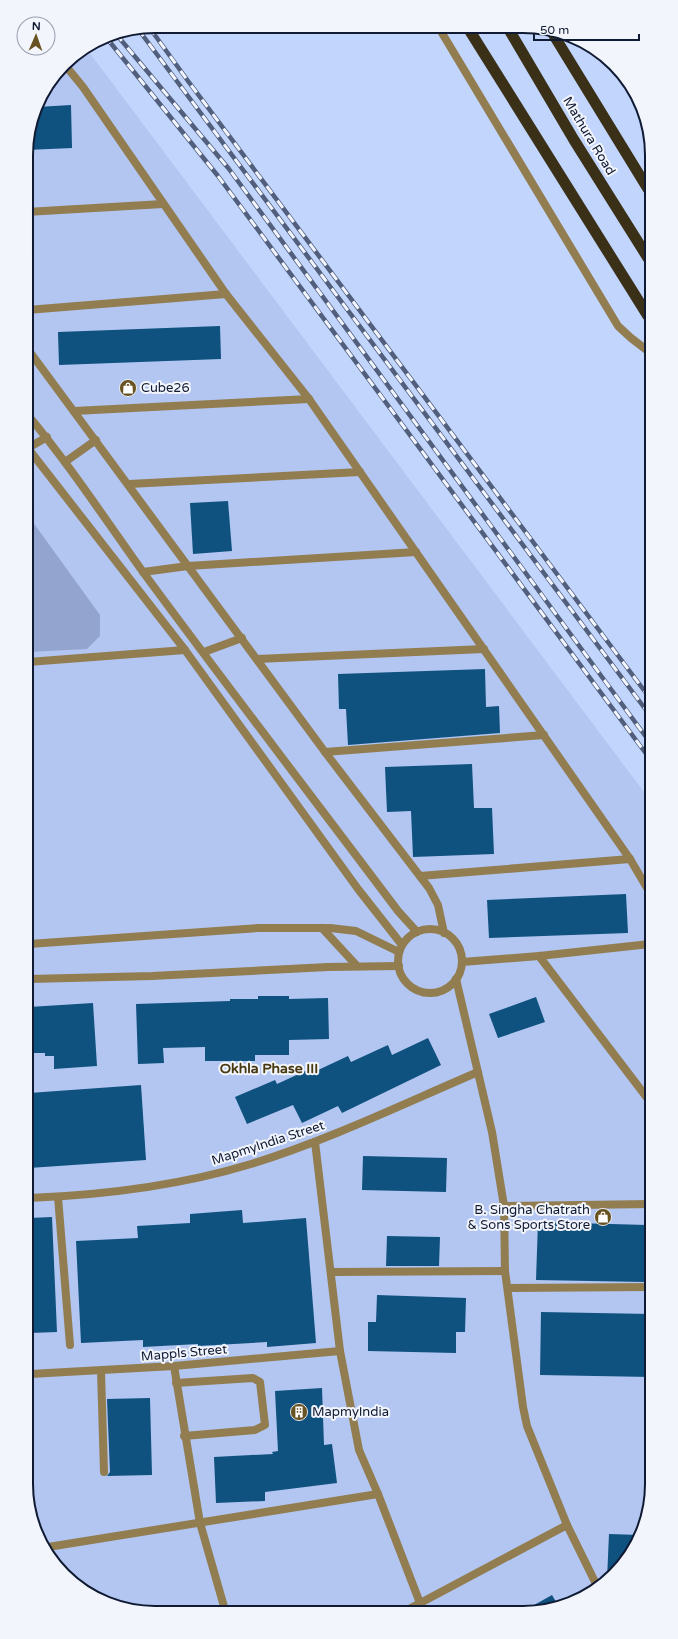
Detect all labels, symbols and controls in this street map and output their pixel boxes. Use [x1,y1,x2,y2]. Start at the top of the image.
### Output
north arrow [16,16,56,56]
scale bar [534,16,639,42]
text: N [32,20,41,33]
text: 50 m [540,23,569,37]
street label: Mathura Road [559,94,619,178]
shop icon: Cube26 [118,378,138,398]
place label: Cube26 [141,380,190,396]
district label: Okhla Phase III [220,1060,318,1077]
street label: MapmyIndia Street [210,1117,326,1169]
place label: B. Singha Chatrath & Sons Sports Store [467,1202,590,1233]
shop icon: B. Singha Chatrath & Sons Sports Store [593,1207,613,1227]
street label: Mappls Street [140,1341,228,1365]
building icon: MapmyIndia [289,1402,309,1422]
place label: MapmyIndia [312,1404,389,1420]

